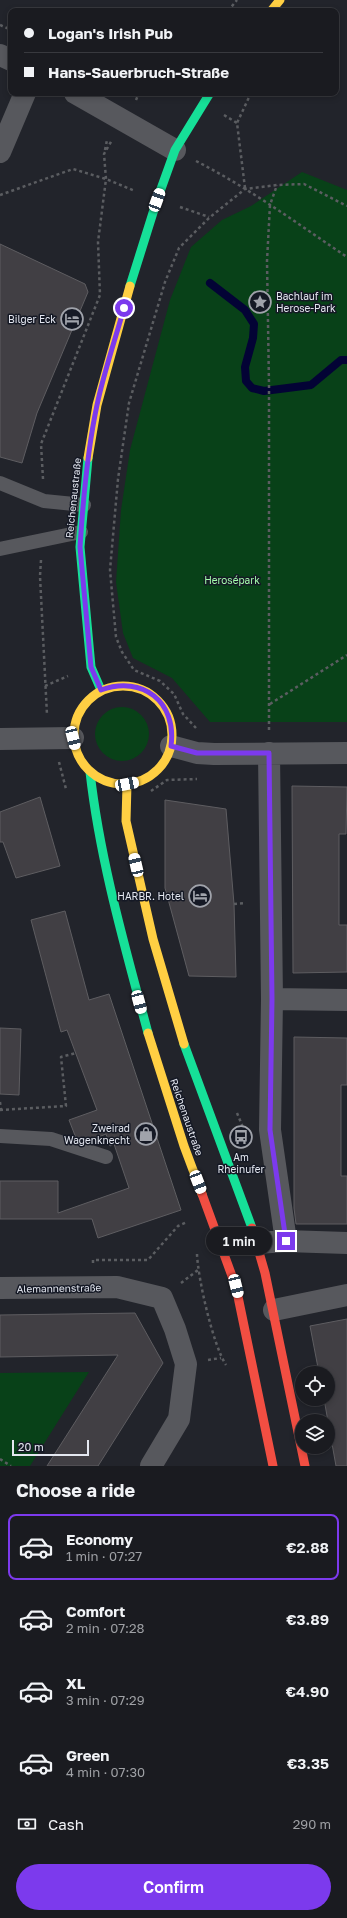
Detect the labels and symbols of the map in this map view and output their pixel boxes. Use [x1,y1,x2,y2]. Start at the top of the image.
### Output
car [147,187,167,213]
place icon: Bachlauf im Herose-Park [247,289,273,315]
place label: Bachlauf im Herose-Park [276,290,336,314]
route start [115,299,133,317]
hotel icon: Bilger Eck [59,306,85,332]
place label: Bilger Eck [8,313,56,325]
street label: Reichenaustraße [63,457,83,539]
park label: Herosépark [204,574,260,586]
car [64,725,82,751]
car [114,776,140,792]
car [127,852,145,878]
hotel icon: HARBR. Hotel [187,883,213,909]
place label: HARBR. Hotel [117,890,184,902]
car [130,989,148,1015]
street label: Reichenaustraße [168,1077,206,1157]
shop icon: Zweirad Wagenknecht [133,1121,159,1147]
place label: Zweirad Wagenknecht [64,1122,130,1146]
bus stop icon: Am Rheinufer [228,1124,254,1150]
place label: Am Rheinufer [218,1151,265,1175]
car [188,1169,208,1195]
callout: 1 min [206,1227,272,1255]
route end [277,1232,295,1250]
car [227,1273,245,1299]
street label: Alemannenstraße [17,1281,102,1295]
scale bar [12,1438,89,1457]

